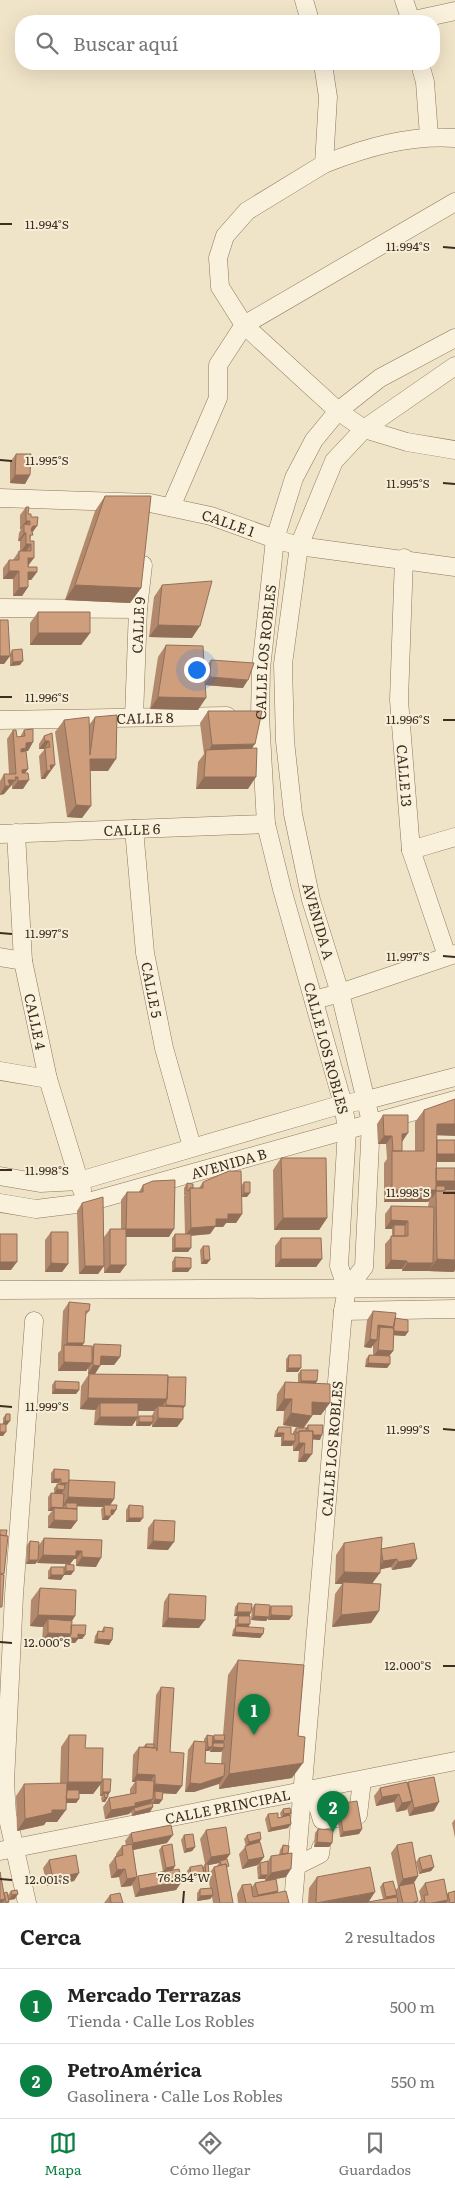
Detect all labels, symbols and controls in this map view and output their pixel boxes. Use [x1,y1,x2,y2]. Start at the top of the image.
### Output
search box [15,15,440,70]
icon: search [33,29,61,57]
text: Buscar aquí [73,29,178,57]
text: 11.994°S [25,215,69,233]
text: 11.994°S [386,237,430,255]
text: 11.995°S [25,451,69,469]
text: 11.995°S [386,474,430,492]
street label: CALLE 1 [200,504,258,541]
street label: CALLE LOS ROBLES [250,584,280,720]
street label: CALLE 9 [126,596,149,654]
your location [184,657,210,683]
text: 11.996°S [25,688,69,706]
street label: CALLE 8 [116,707,174,728]
text: 11.996°S [386,710,430,728]
street label: CALLE 13 [393,744,418,808]
street label: CALLE 6 [103,818,161,840]
street label: AVENIDA A [299,880,340,962]
text: 11.997°S [25,924,69,942]
text: 11.997°S [386,947,430,965]
street label: CALLE 5 [137,960,168,1019]
street label: CALLE LOS ROBLES [300,980,354,1116]
street label: CALLE 4 [20,991,52,1052]
street label: AVENIDA B [188,1143,269,1183]
text: 11.998°S [25,1161,69,1179]
text: 11.998°S [386,1183,430,1201]
street label: CALLE LOS ROBLES [316,1380,347,1517]
text: 11.999°S [25,1397,69,1415]
text: 11.999°S [386,1420,430,1438]
text: 12.000°S [24,1633,70,1651]
text: 12.000°S [385,1656,431,1674]
pin: 1 [238,1694,270,1735]
street label: CALLE PRINCIPAL [163,1784,292,1828]
pin: 2 [317,1791,349,1832]
text: 76.854°W [158,1868,210,1886]
text: 12.001°S [25,1870,69,1888]
text: Cerca [20,1920,81,1951]
text: 2 resultados [345,1924,435,1948]
text: Mercado Terrazas [67,1980,241,2008]
text: 1 [33,1994,39,2018]
text: 500 m [390,1994,435,2018]
text: Tienda · Calle Los Robles [67,2008,254,2032]
text: PetroAmérica [67,2055,202,2083]
text: 2 [32,2069,40,2093]
text: 550 m [391,2069,435,2093]
text: Gasolinera · Calle Los Robles [67,2083,283,2107]
tab: Mapa [44,2129,82,2179]
tab: Cómo llegar [170,2129,250,2179]
tab: Guardados [339,2129,411,2179]

